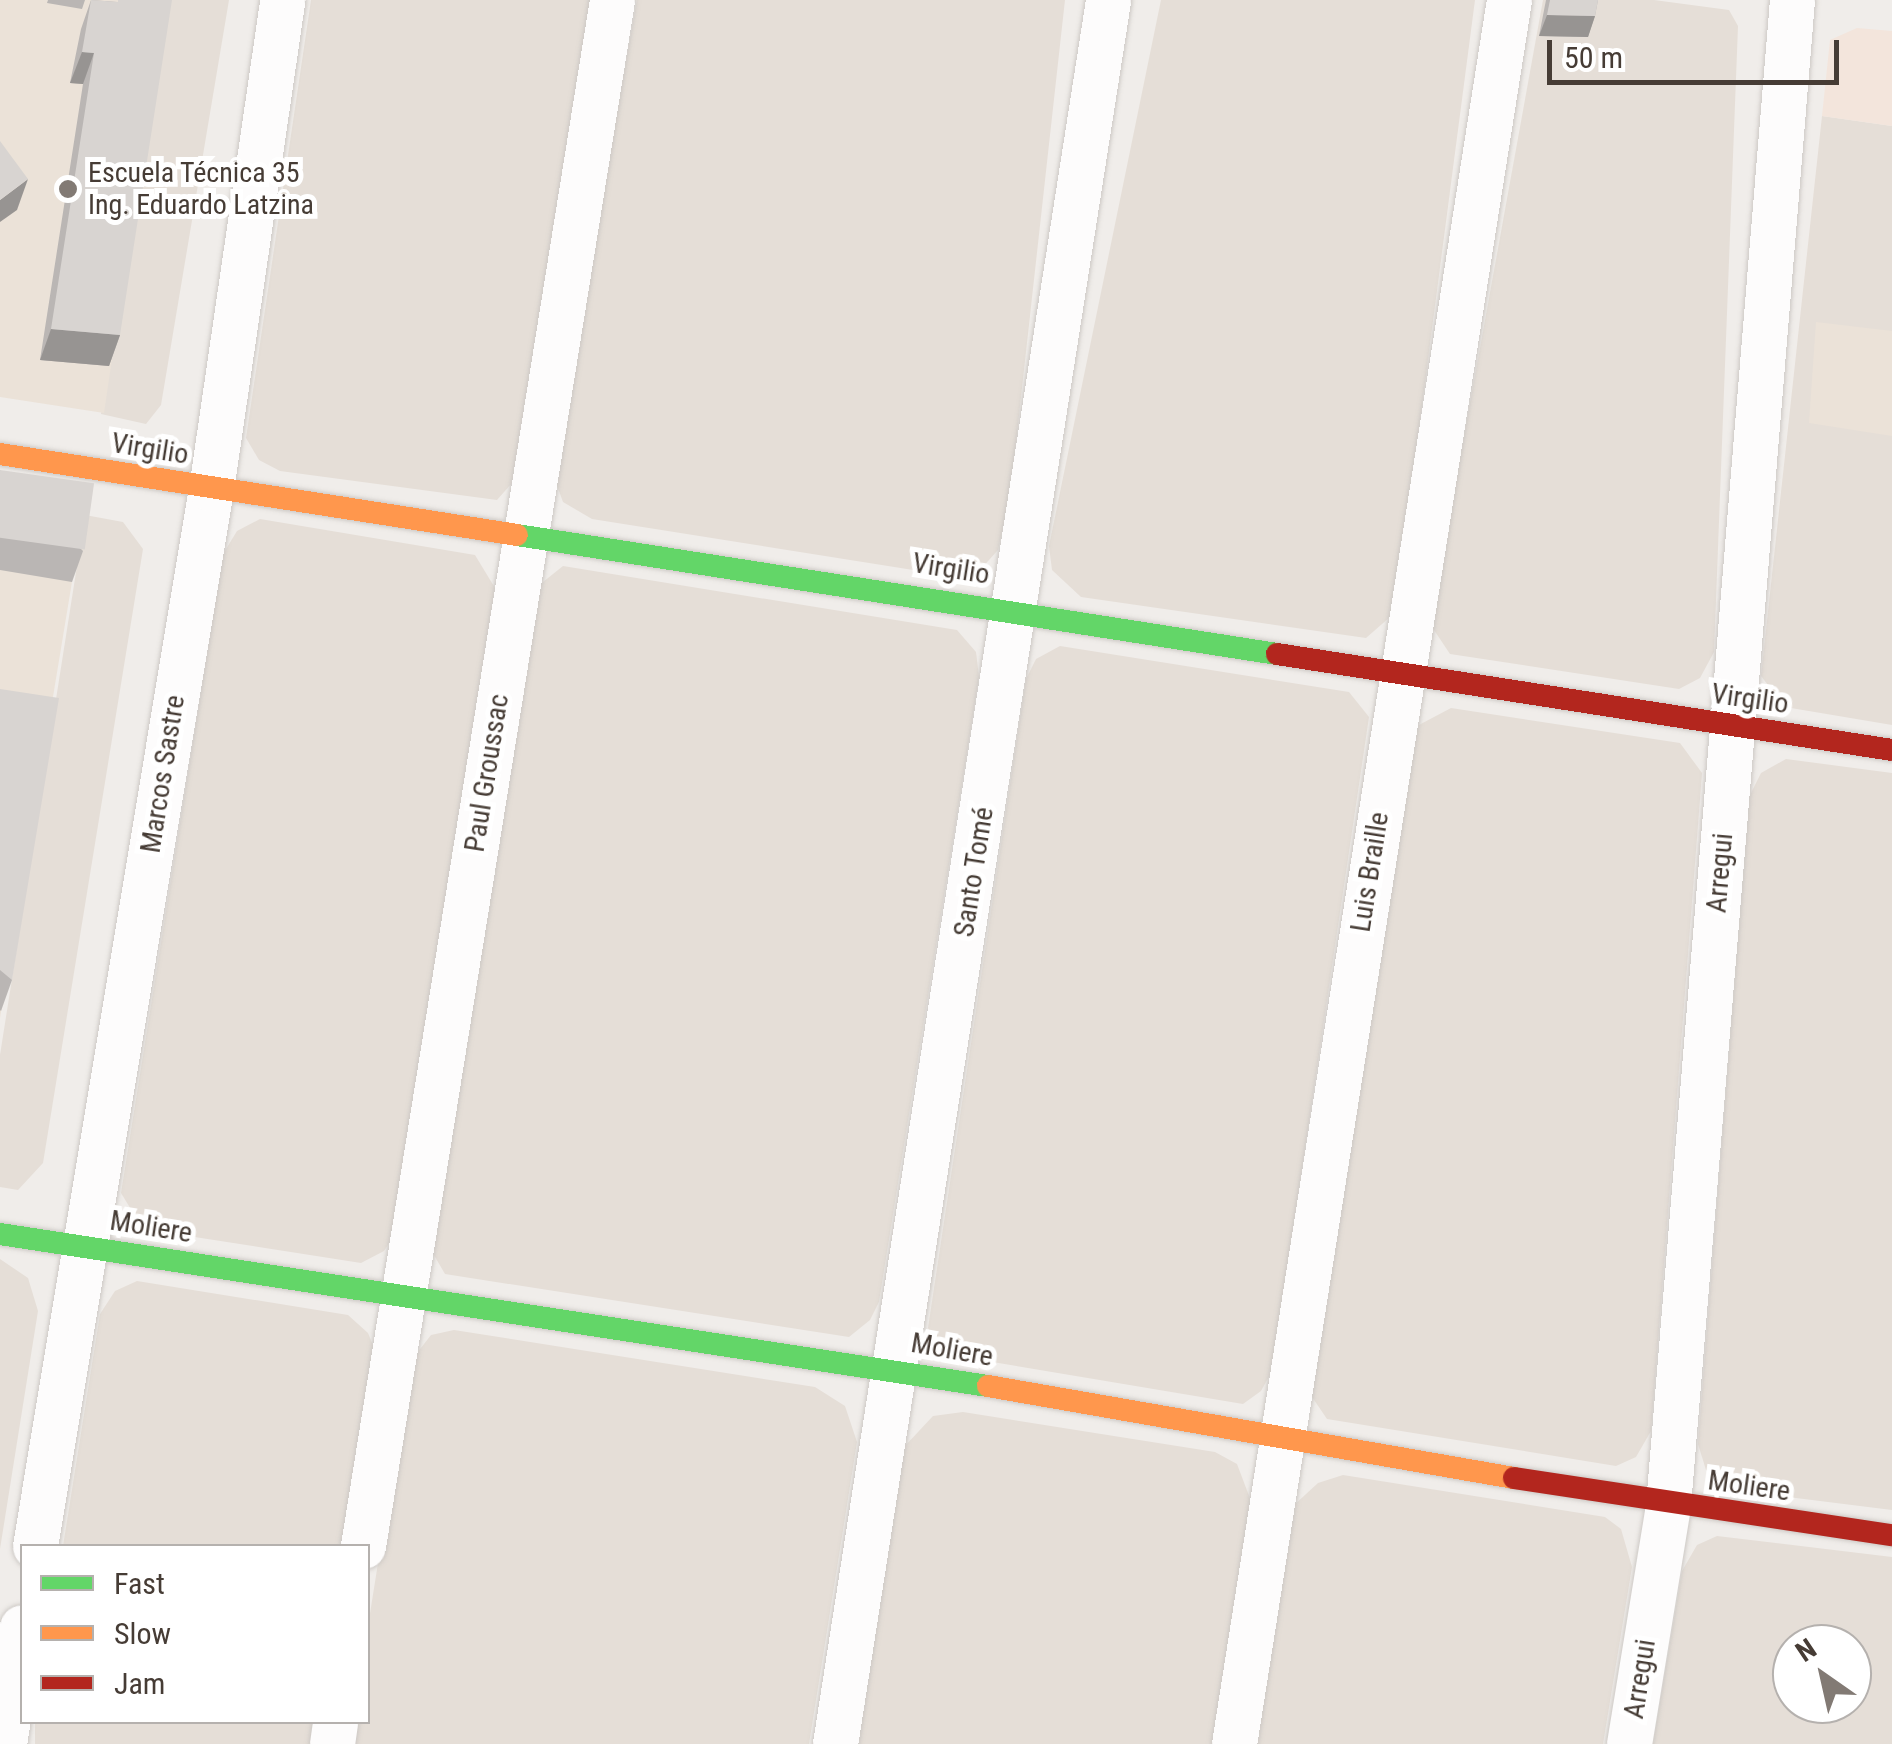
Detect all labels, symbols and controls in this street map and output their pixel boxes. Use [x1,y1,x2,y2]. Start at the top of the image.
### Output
scale bar [1552,20,1844,82]
text: 50 m [1564,40,1623,75]
place label: Escuela Técnica 35 Ing. Eduardo Latzina [88,156,314,222]
marker: Escuela Técnica 35 Ing. Eduardo Latzina [57,178,79,200]
street label: Virgilio [109,426,191,472]
street label: Virgilio [910,546,992,592]
street label: Virgilio [1709,677,1791,721]
street label: Paul Groussac [458,692,516,854]
street label: Marcos Sastre [134,693,192,855]
street label: Santo Tomé [947,804,1001,940]
street label: Luis Braille [1344,810,1396,934]
street label: Arregui [1700,832,1740,914]
street label: Moliere [108,1204,194,1250]
street label: Moliere [908,1326,996,1374]
street label: Moliere [1706,1464,1792,1508]
legend [20,1544,370,1724]
text: Fast [114,1566,165,1601]
text: Slow [114,1616,171,1651]
north arrow [1772,1624,1872,1724]
text: N [1790,1632,1822,1669]
street label: Arregui [1617,1637,1663,1721]
text: Jam [114,1666,165,1701]

